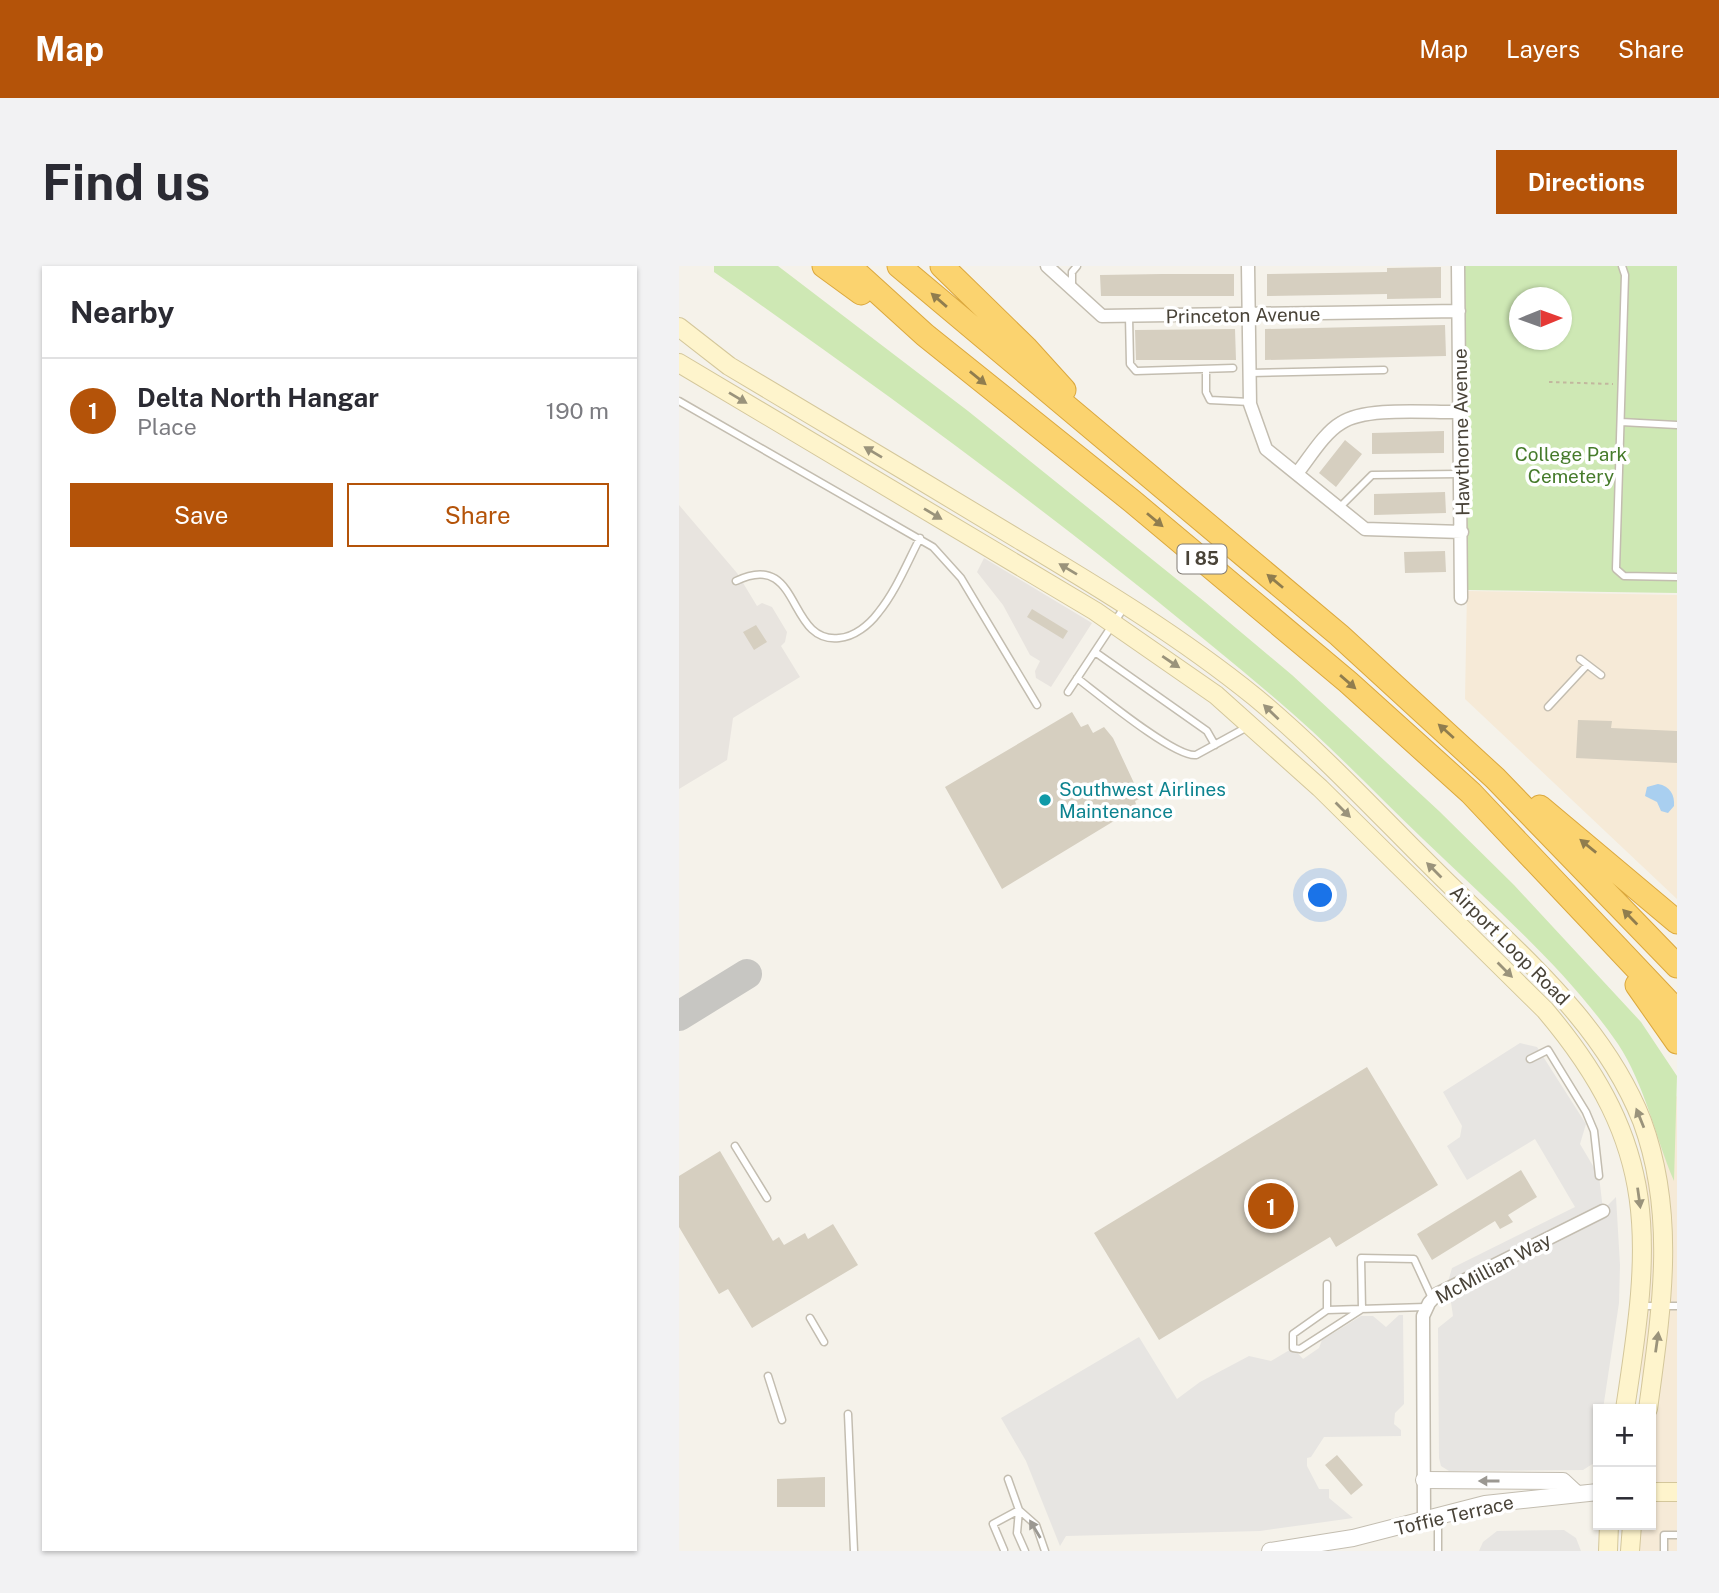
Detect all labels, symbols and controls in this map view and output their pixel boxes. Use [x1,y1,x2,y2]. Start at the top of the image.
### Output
text: Map [35,30,104,68]
text: Map [1419,35,1468,63]
text: Layers [1506,35,1580,63]
text: Share [1618,35,1684,63]
button: Directions [1496,150,1677,214]
text: Find us [42,153,210,211]
north arrow [1509,287,1572,350]
one-way arrow [930,293,947,308]
text: Nearby [70,294,174,330]
street label: Princeton Avenue [1166,303,1320,327]
street label: Hawthorne Avenue [1449,348,1473,516]
one-way arrow [969,370,986,385]
text: Delta North Hangar [137,382,379,413]
one-way arrow [728,391,747,404]
text: 1 [88,397,98,424]
text: 190 m [546,397,609,424]
text: Place [137,413,197,440]
park label: College Park Cemetery [1515,443,1628,487]
one-way arrow [863,445,882,458]
button: Save [70,483,333,547]
button: Share [347,483,609,547]
one-way arrow [924,508,943,520]
one-way arrow [1147,512,1164,527]
road number: I 85 [1177,544,1227,573]
one-way arrow [1058,562,1077,575]
one-way arrow [1266,573,1284,589]
one-way arrow [1161,655,1180,668]
one-way arrow [1339,674,1357,690]
one-way arrow [1262,703,1279,720]
one-way arrow [1438,724,1455,740]
place label: Southwest Airlines Maintenance [1059,778,1226,822]
marker: Southwest Airlines Maintenance [1037,792,1053,808]
one-way arrow [1335,802,1351,818]
one-way arrow [1580,838,1598,853]
one-way arrow [1426,861,1443,878]
your location [1303,878,1337,912]
street label: Airport Loop Road [1446,881,1574,1009]
one-way arrow [1622,909,1638,926]
one-way arrow [1496,961,1513,977]
one-way arrow [1634,1108,1646,1128]
pin: 1 [1248,1180,1294,1232]
one-way arrow [1633,1187,1644,1209]
street label: McMillian Way [1431,1228,1555,1308]
one-way arrow [1652,1331,1663,1353]
map controls [1593,1404,1656,1530]
button: + [1593,1404,1656,1467]
button: − [1593,1467,1656,1530]
one-way arrow [1478,1475,1500,1487]
street label: Toffie Terrace [1392,1491,1516,1539]
one-way arrow [1029,1519,1042,1539]

